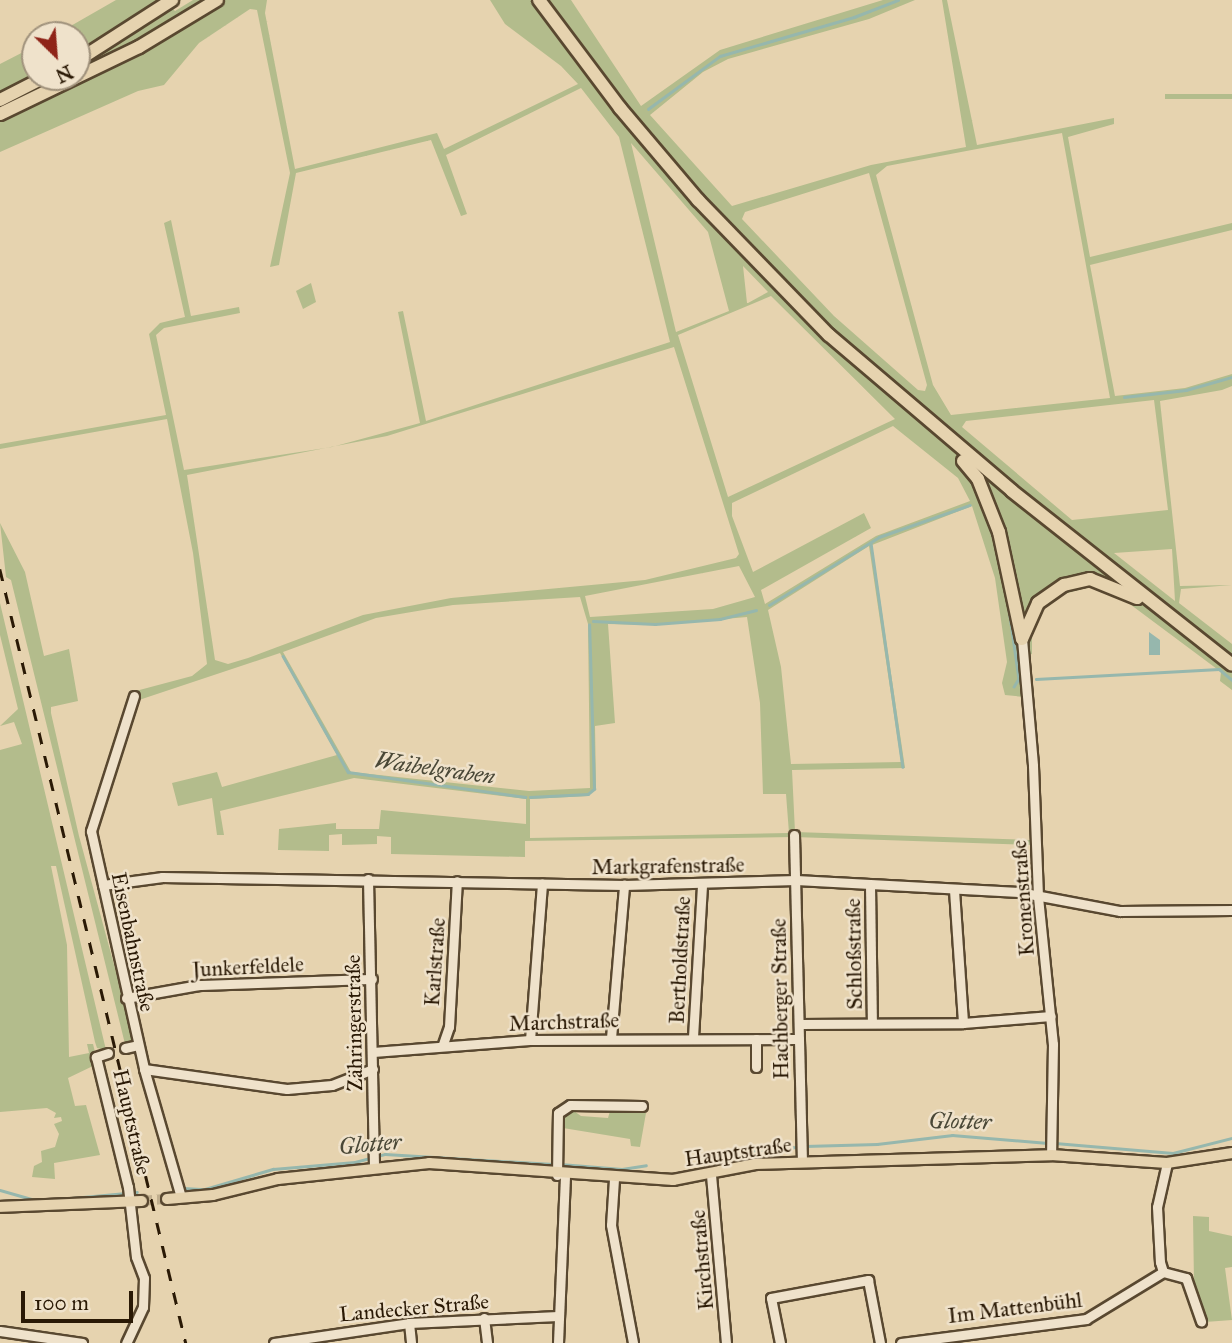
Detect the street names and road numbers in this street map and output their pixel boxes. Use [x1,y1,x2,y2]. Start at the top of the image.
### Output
street label: Kronenstraße [1006,839,1040,957]
street label: Markgrafenstraße [591,852,745,880]
street label: Eisenbahnstraße [106,870,160,1014]
street label: Bertholdstraße [664,896,696,1024]
street label: Schloßstraße [840,898,868,1010]
street label: Karlstraße [419,917,451,1007]
street label: Hachberger Straße [766,918,794,1080]
street label: Junkerfeldele [192,951,304,983]
street label: Zähringerstraße [340,955,368,1091]
street label: Marchstraße [508,1007,620,1037]
street label: Hauptstraße [108,1067,156,1177]
street label: Hauptstraße [683,1132,793,1172]
street label: Kirchstraße [685,1209,719,1311]
street label: Im Mattenbühl [946,1287,1084,1329]
street label: Landecker Straße [338,1289,490,1327]

